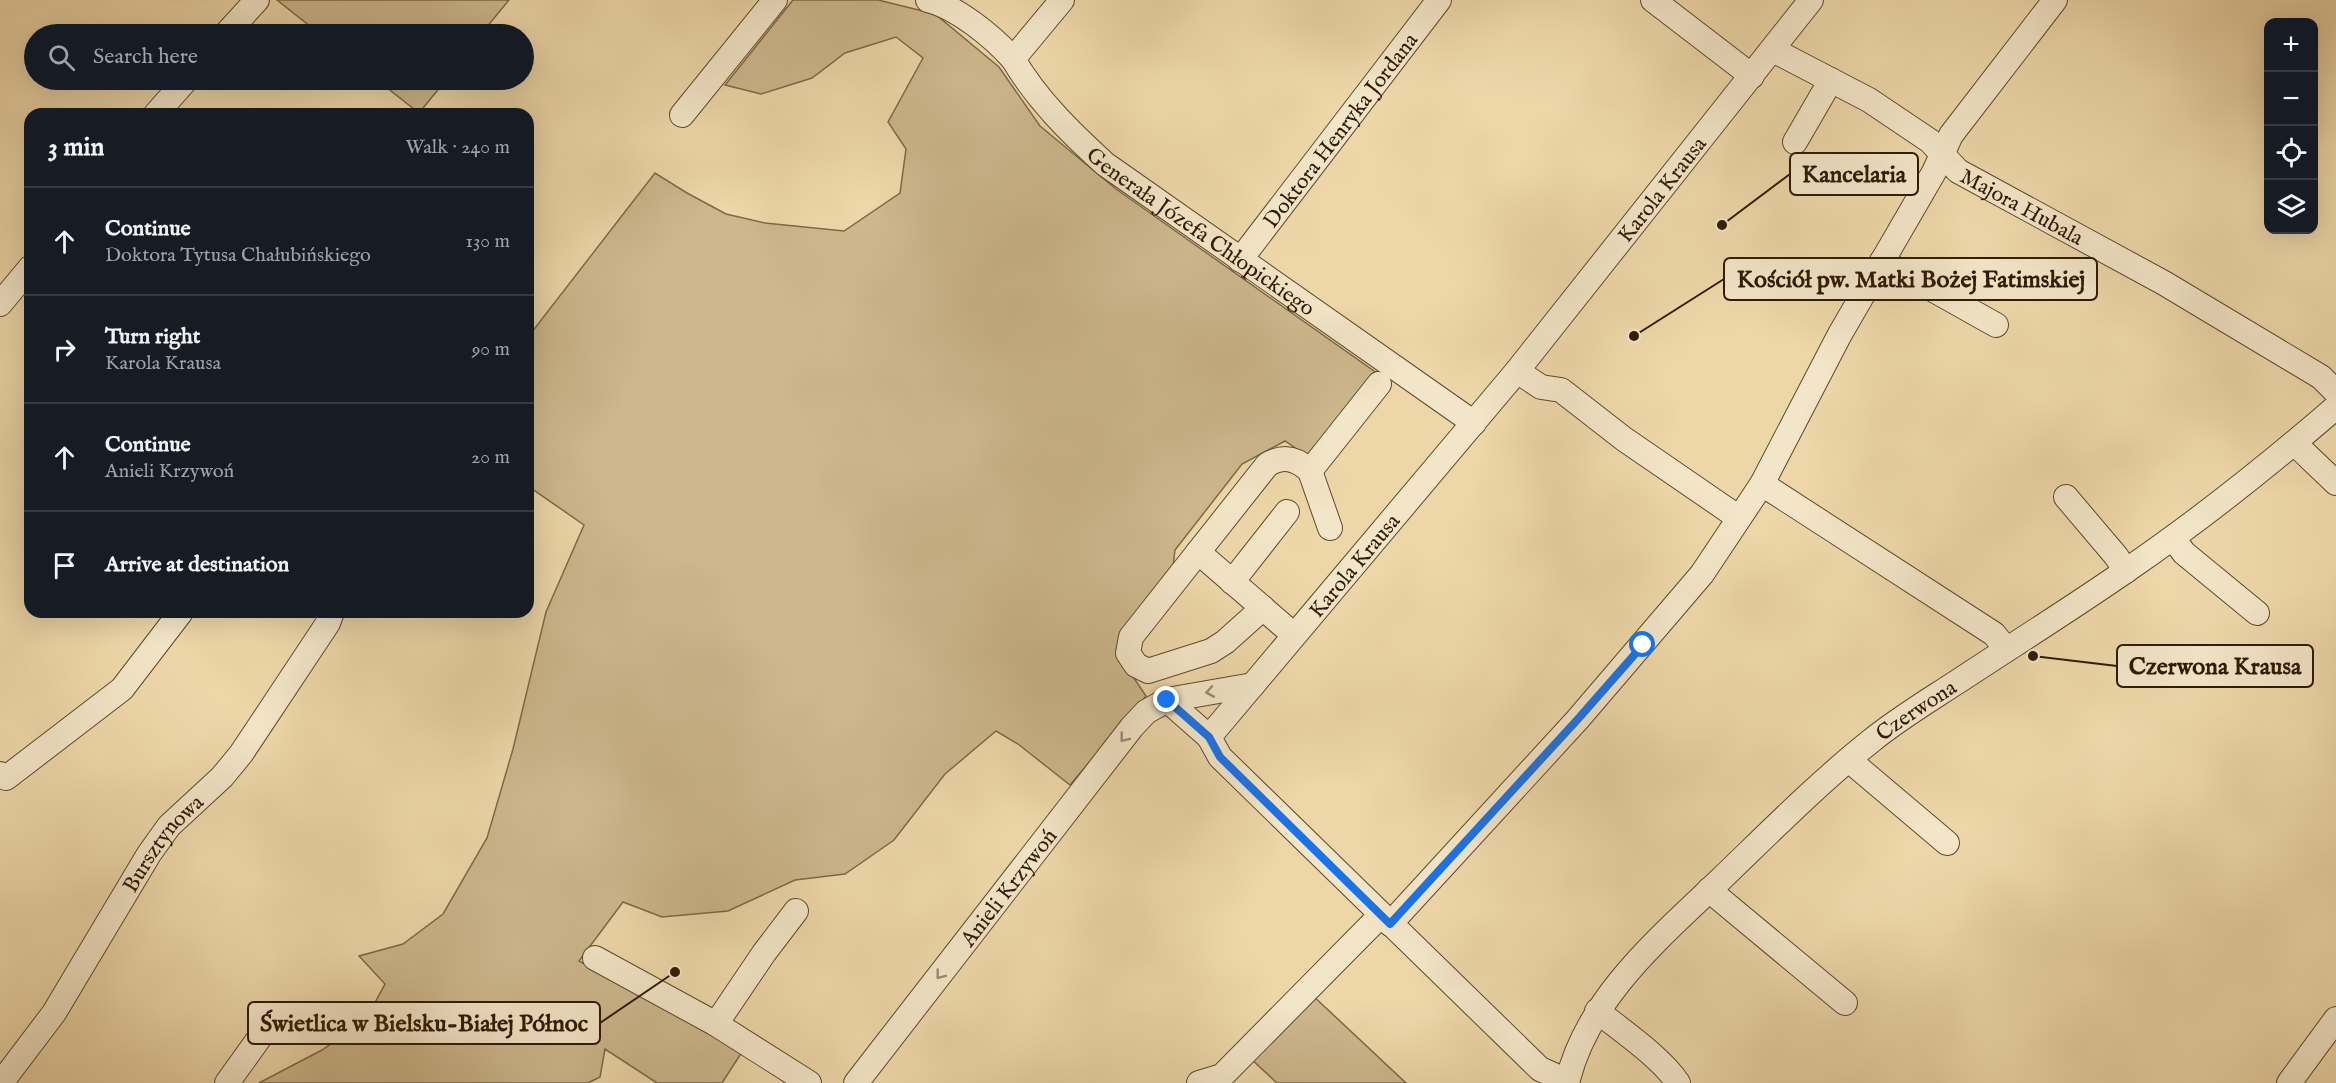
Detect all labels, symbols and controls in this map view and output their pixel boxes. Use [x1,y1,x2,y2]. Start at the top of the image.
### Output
map controls [2264,18,2318,234]
button: + [2264,18,2318,72]
search box [24,24,534,90]
street label: Doktora Henryka Jordana [1258,27,1425,234]
icon: search [45,41,78,74]
text: Search here [93,43,198,71]
button: − [2264,72,2318,126]
button: locate [2264,126,2318,180]
text: 3 min [48,131,104,164]
street label: Karola Krausa [1612,131,1714,249]
text: Walk · 240 m [405,135,510,160]
street label: Generała Józefa Chłopickiego [1079,142,1320,323]
callout: Kancelaria [1790,153,1918,195]
text: Kancelaria [1802,160,1907,191]
street label: Majora Hubala [1955,163,2088,253]
button: layers [2264,180,2318,234]
text: Continue [105,215,191,243]
icon: ahead [48,225,81,258]
text: 130 m [465,229,510,254]
text: Doktora Tytusa Chałubińskiego [105,243,371,268]
callout: Kościół pw. Matki Bożej Fatimskiej [1724,258,2097,300]
text: Kościół pw. Matki Bożej Fatimskiej [1737,265,2085,296]
text: Turn right [105,323,200,351]
icon: right [48,333,81,366]
text: 90 m [472,337,510,362]
text: Karola Krausa [105,351,221,376]
text: Continue [105,431,191,459]
icon: ahead [48,441,81,474]
text: 20 m [471,445,510,470]
text: Anieli Krzywoń [105,459,234,484]
street label: Karola Krausa [1303,508,1407,624]
icon: arrive [48,549,81,582]
text: Arrive at destination [105,551,289,579]
route start [1629,631,1655,657]
callout: Czerwona Krausa [2117,645,2313,687]
text: Czerwona Krausa [2129,652,2302,683]
street label: Czerwona [1871,674,1963,748]
one-way arrow [1205,685,1215,698]
route end [1153,686,1179,712]
one-way arrow [1120,731,1131,742]
street label: Bursztynowa [117,789,211,898]
street label: Anieli Krzywoń [954,823,1064,954]
one-way arrow [936,968,947,979]
callout: Świetlica w Bielsku-Białej Północ [248,1002,600,1044]
text: Świetlica w Bielsku-Białej Północ [260,1009,588,1040]

